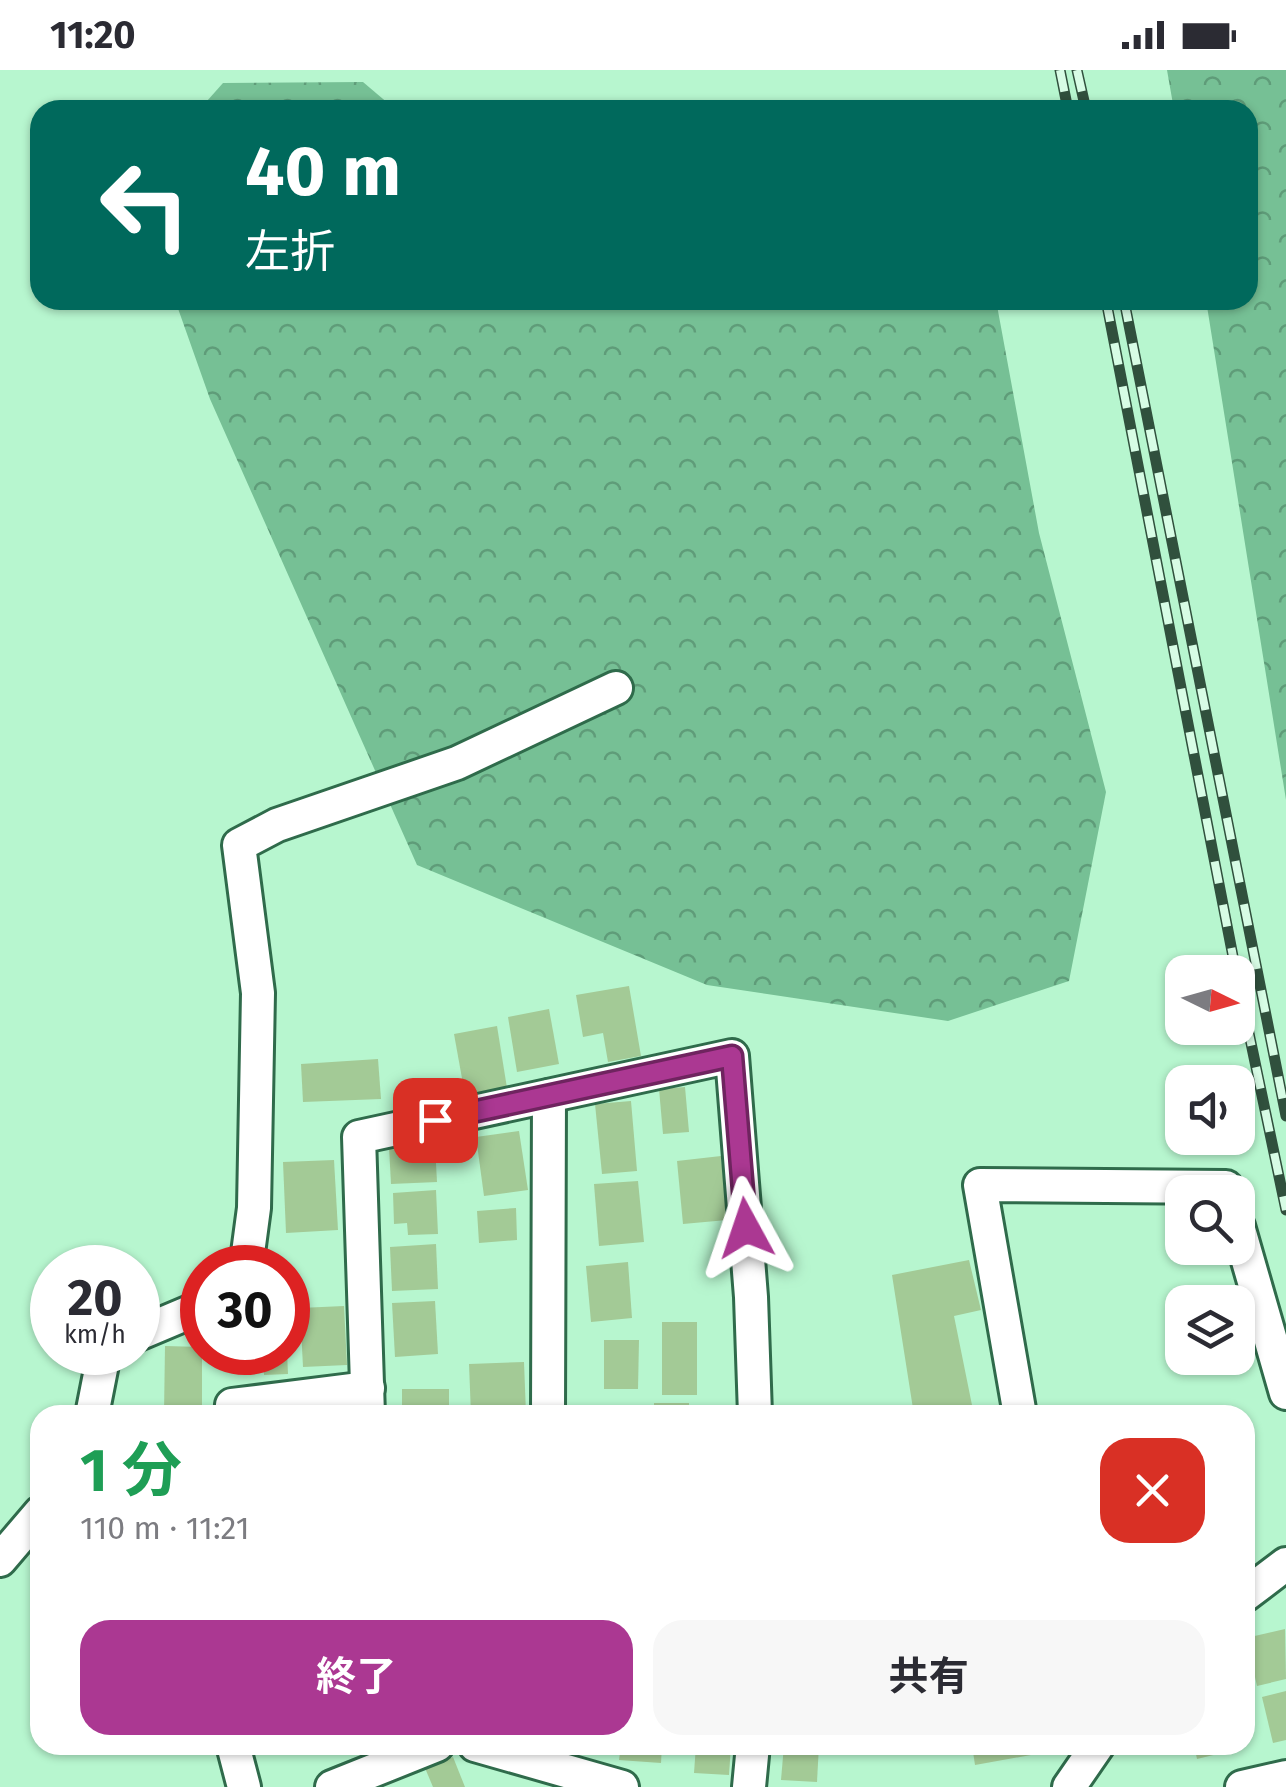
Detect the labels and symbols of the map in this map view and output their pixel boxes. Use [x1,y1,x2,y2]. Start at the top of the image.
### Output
north arrow [1165,955,1255,1045]
pin [393,1078,478,1163]
position arrow [694,1176,798,1280]
speed limit sign: 30 [180,1245,310,1375]

